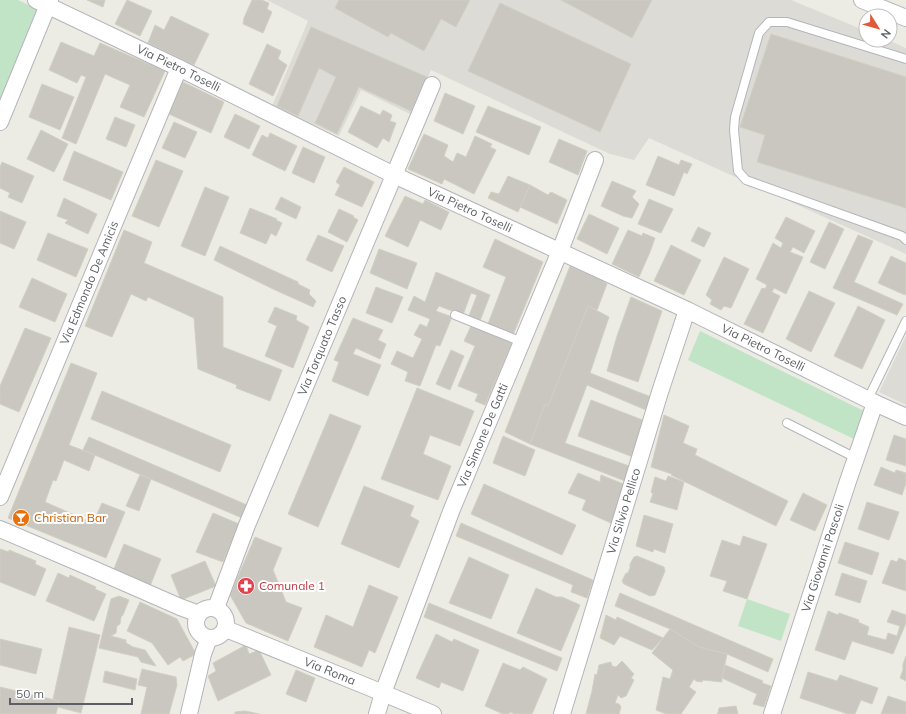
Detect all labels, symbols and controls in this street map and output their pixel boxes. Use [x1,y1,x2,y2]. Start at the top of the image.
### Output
north arrow [858,8,898,48]
text: N [878,26,894,42]
street label: Via Pietro Toselli [134,41,223,95]
street label: Via Pietro Toselli [425,184,515,236]
street label: Via Edmondo De Amicis [56,218,121,347]
street label: Via Torquato Tasso [294,293,350,398]
street label: Via Pietro Toselli [719,320,808,374]
street label: Via Simone De Gatti [454,381,511,490]
street label: Via Silvio Pellico [603,466,643,556]
street label: Via Giovanni Pascoli [798,502,847,614]
bar icon: Christian Bar [11,508,31,528]
place label: Christian Bar [34,510,107,525]
pharmacy icon: Comunale 1 [236,576,256,596]
place label: Comunale 1 [259,578,325,593]
street label: Via Roma [302,654,358,688]
scale bar [10,680,132,706]
text: 50 m [16,686,44,701]

